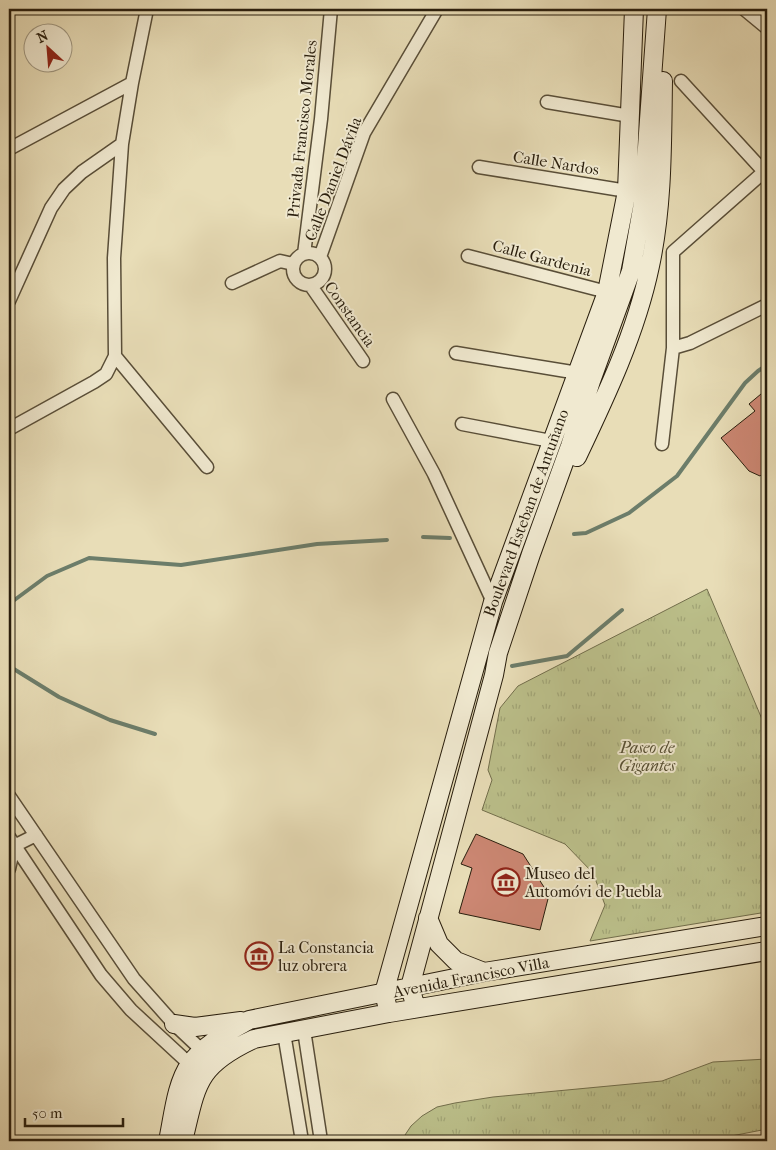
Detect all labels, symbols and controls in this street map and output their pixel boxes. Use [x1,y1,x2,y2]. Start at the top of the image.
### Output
north arrow [22,22,72,72]
text: N [34,27,51,47]
street label: Privada Francisco Morales [283,39,321,219]
street label: Calle Daniel Dávila [301,114,366,244]
street label: Calle Nardos [512,147,600,179]
street label: Calle Gardenia [490,236,594,280]
street label: Constancia [321,278,380,351]
street label: Boulevard Esteban de Antuñano [480,407,572,619]
park label: Paseo de Gigantes [619,738,676,775]
place label: Museo del Automóvi de Puebla [524,864,662,901]
museum icon: Museo del Automóvi de Puebla [491,867,521,897]
place label: La Constancia luz obrera [277,938,375,975]
museum icon: La Constancia luz obrera [244,941,274,971]
street label: Avenida Francisco Villa [390,952,551,1002]
scale bar [25,1095,122,1127]
text: 50 m [32,1104,63,1122]

